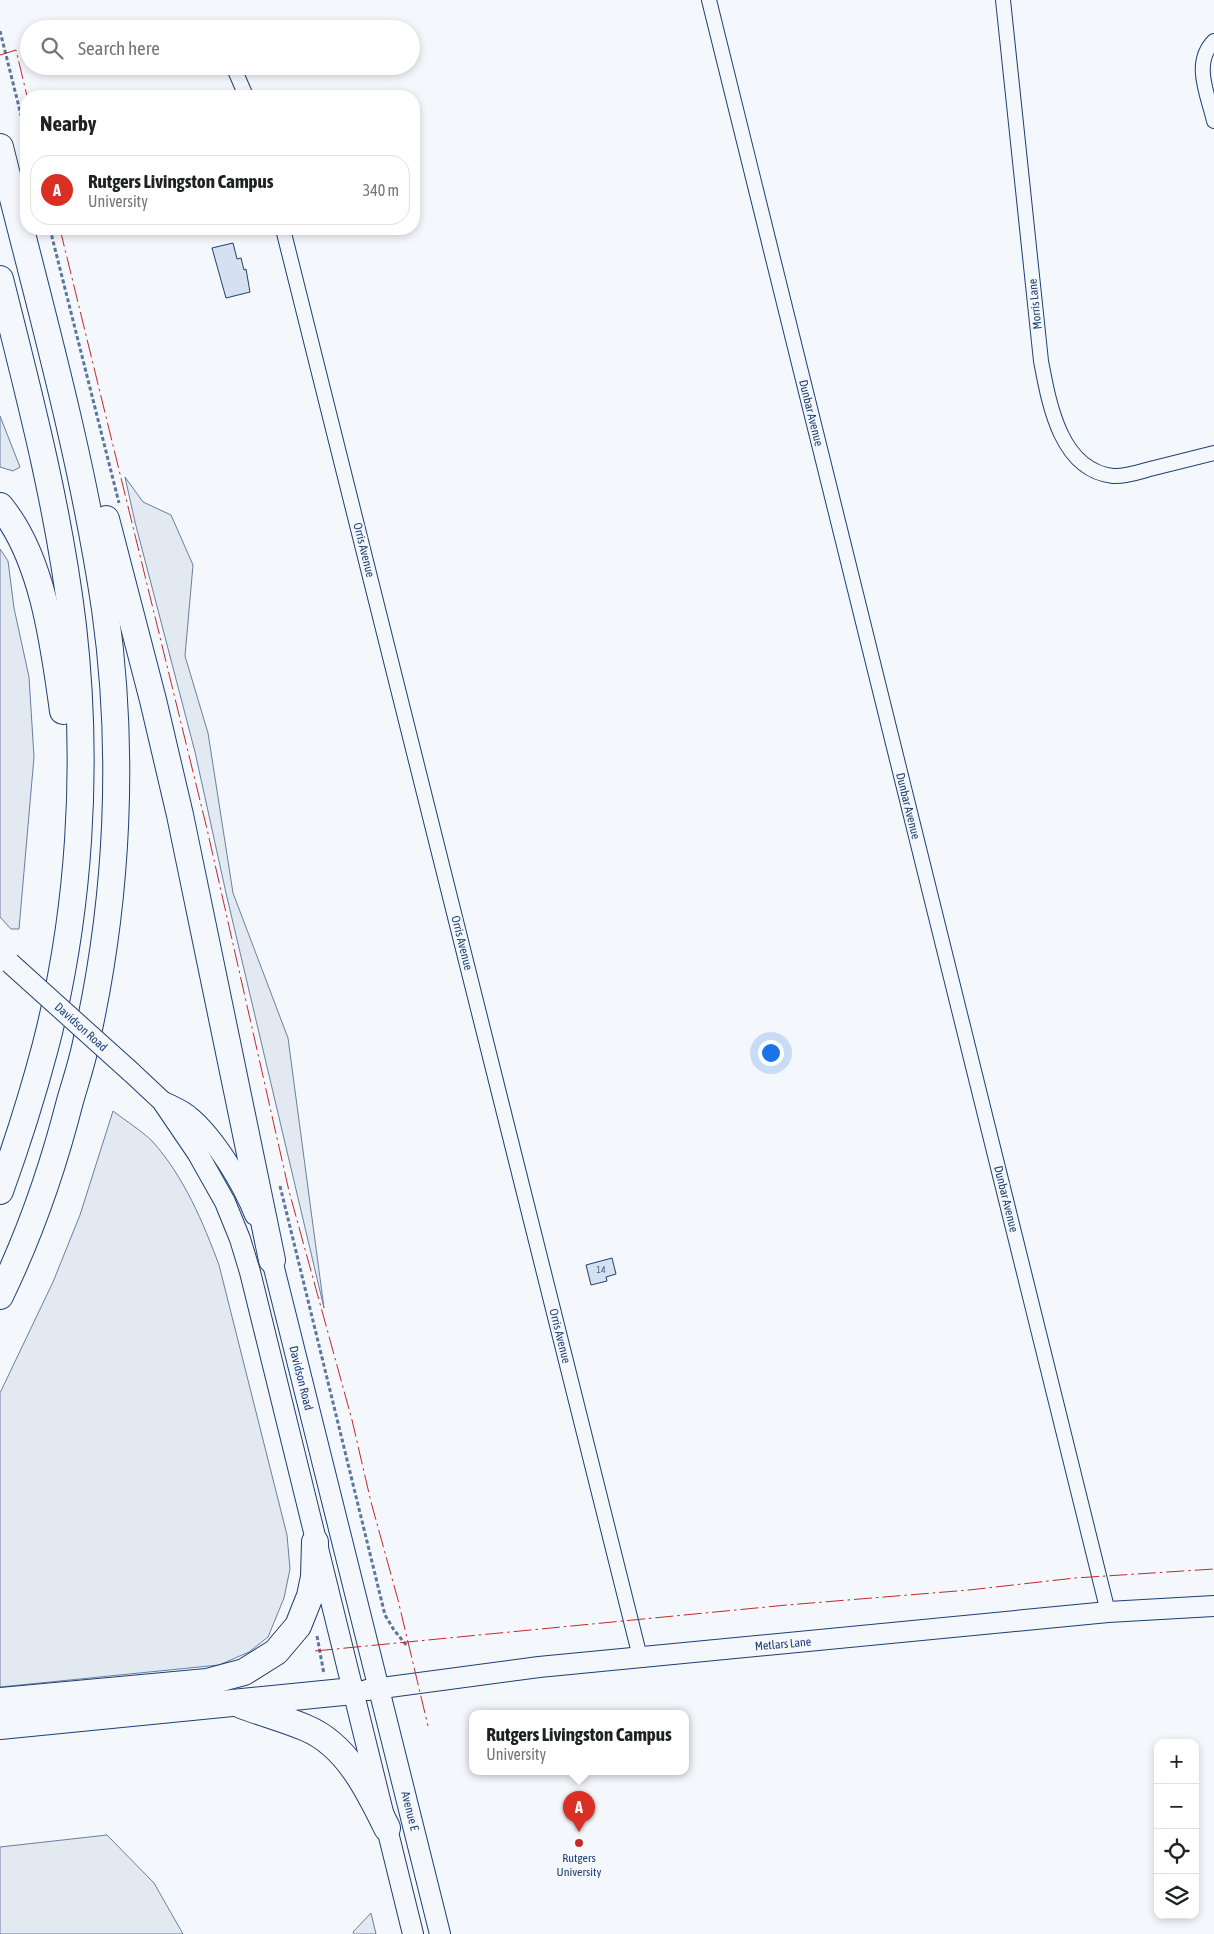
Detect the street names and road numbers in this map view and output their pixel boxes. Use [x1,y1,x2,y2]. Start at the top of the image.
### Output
street label: Morris Lane [1025,278,1045,330]
street label: Dunbar Avenue [796,378,826,448]
street label: Orris Avenue [350,521,378,579]
street label: Dunbar Avenue [893,771,923,841]
street label: Orris Avenue [448,914,476,972]
street label: Davidson Road [52,1000,110,1054]
street label: Dunbar Avenue [991,1164,1021,1234]
street label: Orris Avenue [546,1307,574,1365]
street label: Davidson Road [286,1344,316,1412]
street label: Metlars Lane [754,1635,812,1653]
street label: Avenue E [398,1790,422,1832]

